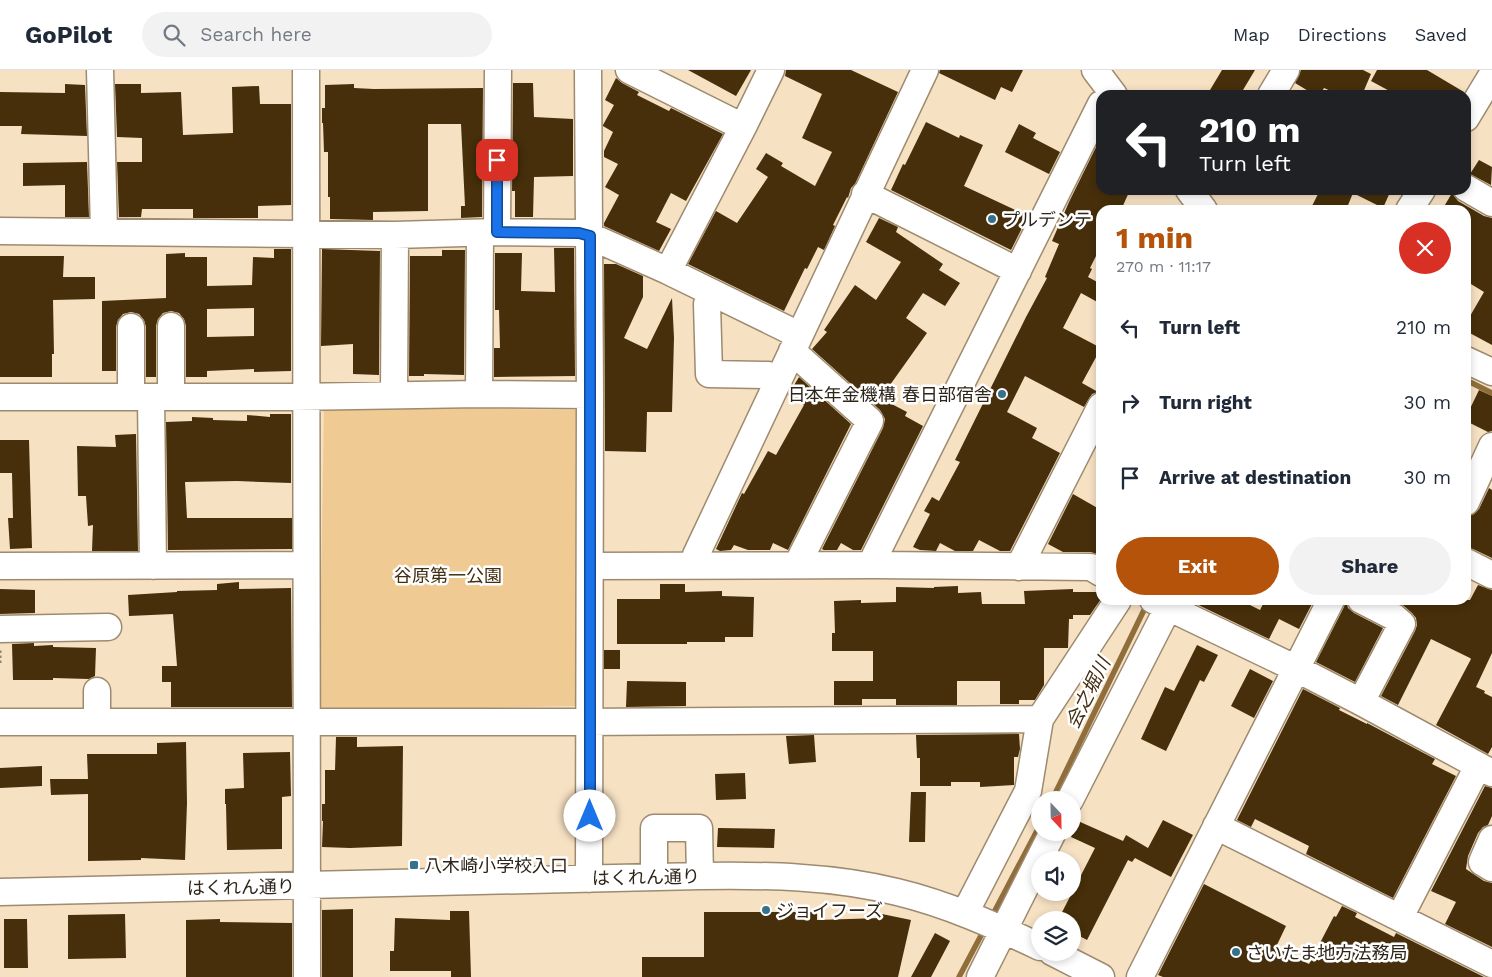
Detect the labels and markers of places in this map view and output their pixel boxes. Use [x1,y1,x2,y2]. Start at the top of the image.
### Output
pin [476,139,518,181]
place label: プルデンテ [1002,209,1092,230]
marker: プルデンテ [986,213,998,225]
place label: 日本年金機構 春日部宿舎 [788,384,992,405]
marker: 日本年金機構 春日部宿舎 [996,388,1008,400]
place label: 八木崎小学校入口 [424,855,568,876]
marker: 八木崎小学校入口 [408,859,420,871]
place label: ジョイフーズ [776,900,883,921]
marker: ジョイフーズ [760,904,772,916]
place label: さいたま地方法務局 [1246,942,1407,963]
marker: さいたま地方法務局 [1230,946,1242,958]

